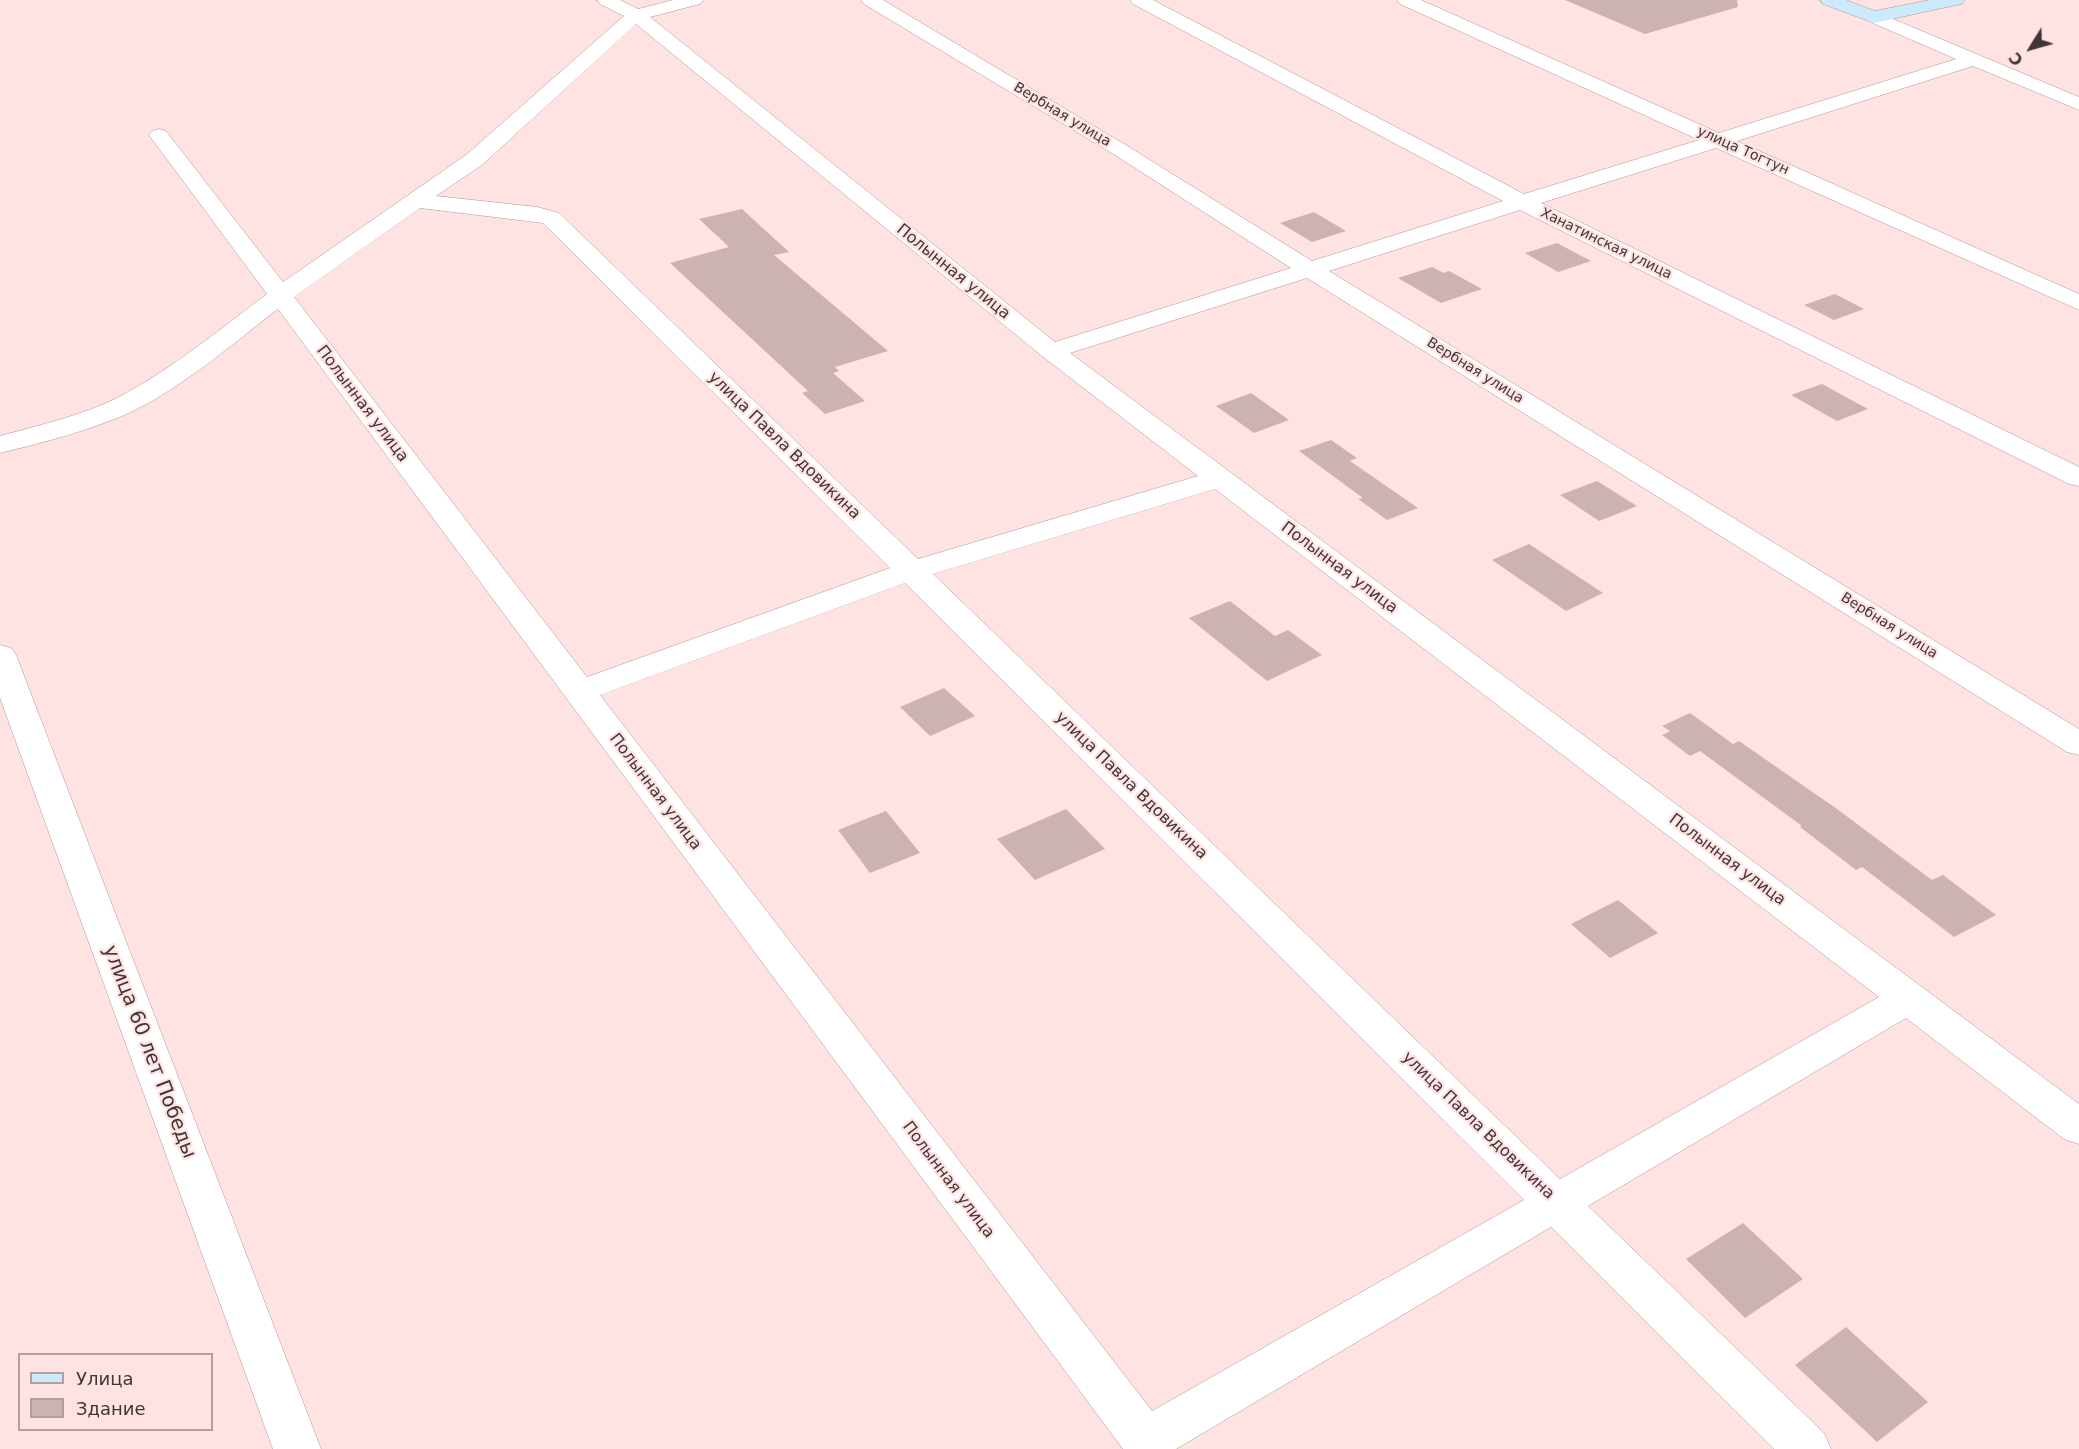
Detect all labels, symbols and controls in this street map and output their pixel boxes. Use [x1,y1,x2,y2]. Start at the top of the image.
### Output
north arrow [2001,18,2061,78]
text: С [2005,49,2027,70]
street label: Вербная улица [1010,79,1114,151]
street label: улица Тогтун [1694,123,1792,179]
street label: Ханатинская улица [1537,205,1675,283]
street label: Полынная улица [892,220,1014,324]
street label: Вербная улица [1424,335,1526,407]
street label: Полынная улица [312,342,412,466]
street label: улица Павла Вдовикина [704,368,864,524]
street label: Полынная улица [1277,518,1401,618]
street label: Вербная улица [1838,590,1940,662]
street label: улица Павла Вдовикина [1051,708,1211,864]
street label: Полынная улица [605,730,705,854]
street label: Полынная улица [1665,810,1789,910]
street label: улица 60 лет Победы [97,942,201,1162]
street label: улица Павла Вдовикина [1398,1048,1558,1204]
street label: Полынная улица [898,1118,998,1242]
legend [18,1353,213,1431]
text: Улица [76,1368,133,1389]
text: Здание [76,1398,146,1419]

